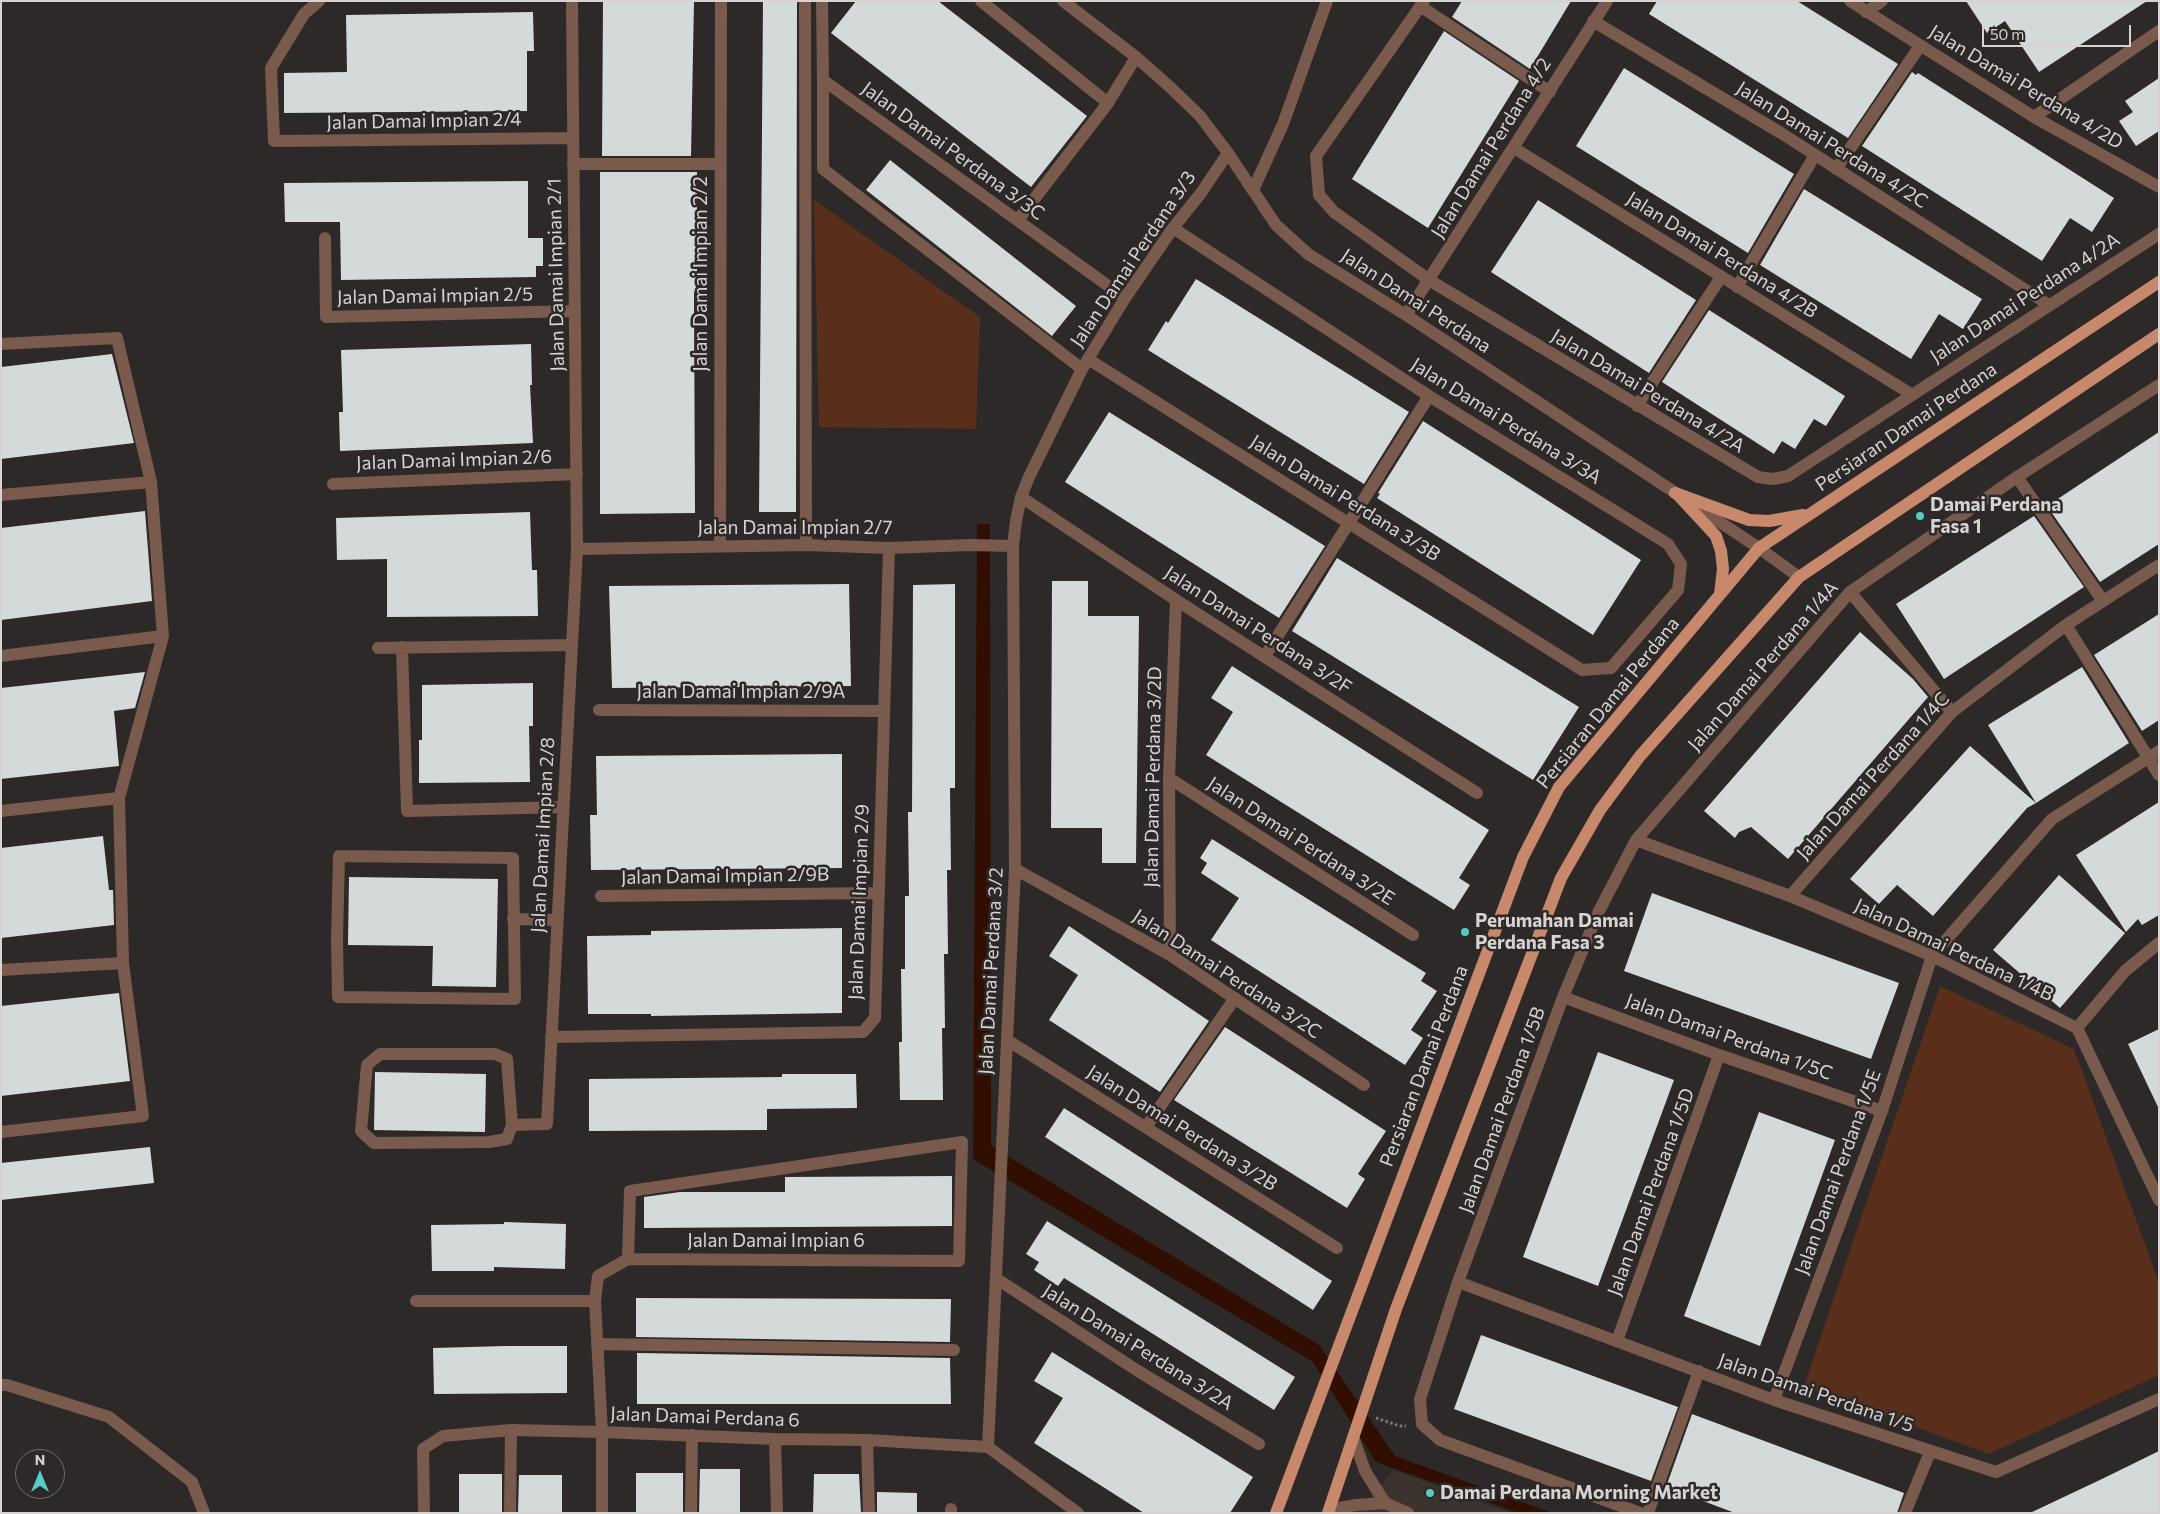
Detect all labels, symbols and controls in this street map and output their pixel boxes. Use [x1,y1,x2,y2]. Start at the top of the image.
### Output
scale bar [1985,15,2134,47]
street label: Jalan Damai Perdana 4/2D [1925,20,2127,154]
text: 50 m [1990,25,2024,43]
street label: Jalan Damai Perdana 4/2 [1426,54,1556,242]
street label: Jalan Damai Perdana 3/3C [857,77,1049,225]
street label: Jalan Damai Perdana 4/2C [1732,77,1932,213]
street label: Jalan Damai Impian 2/4 [326,108,522,134]
street label: Jalan Damai Perdana 3/3 [1065,167,1201,351]
street label: Jalan Damai Impian 2/2 [690,176,712,372]
street label: Jalan Damai Impian 2/1 [543,178,569,372]
street label: Jalan Damai Perdana 4/2B [1622,187,1822,323]
street label: Jalan Damai Perdana 4/2A [1926,228,2124,368]
street label: Jalan Damai Perdana [1337,244,1495,358]
street label: Jalan Damai Impian 2/5 [337,283,533,309]
street label: Jalan Damai Perdana 4/2A [1547,324,1749,458]
street label: Jalan Damai Perdana 3/3A [1407,353,1605,489]
street label: Persiaran Damai Perdana [1811,358,2001,496]
street label: Jalan Damai Perdana 3/3B [1246,430,1444,566]
street label: Jalan Damai Impian 2/6 [356,445,552,475]
place label: Damai Perdana Fasa 1 [1930,494,2061,538]
marker: Damai Perdana Fasa 1 [1914,510,1926,522]
street label: Jalan Damai Impian 2/7 [697,517,893,539]
street label: Jalan Damai Perdana 3/2F [1160,561,1356,699]
street label: Jalan Damai Perdana 1/4A [1683,576,1843,756]
street label: Persiaran Damai Perdana [1532,613,1684,793]
street label: Jalan Damai Perdana 3/2D [1140,666,1166,888]
street label: Jalan Damai Impian 2/9A [637,681,845,703]
street label: Jalan Damai Perdana 1/4C [1792,688,1954,864]
street label: Jalan Damai Impian 2/8 [526,736,560,934]
street label: Jalan Damai Perdana 3/2E [1203,772,1399,910]
street label: Jalan Damai Impian 2/9 [844,804,874,1000]
street label: Jalan Damai Impian 2/9B [621,863,829,889]
street label: Jalan Damai Perdana 3/2 [974,867,1008,1075]
street label: Jalan Damai Perdana 1/4B [1851,894,2057,1006]
street label: Jalan Damai Perdana 3/2C [1128,904,1326,1044]
place label: Perumahan Damai Perdana Fasa 3 [1475,910,1634,954]
marker: Perumahan Damai Perdana Fasa 3 [1459,926,1471,938]
street label: Persiaran Damai Perdana [1375,962,1473,1170]
street label: Jalan Damai Perdana 1/5C [1622,989,1836,1085]
street label: Jalan Damai Perdana 1/5B [1454,1004,1550,1216]
street label: Jalan Damai Perdana 3/2B [1083,1060,1281,1196]
street label: Jalan Damai Perdana 1/5E [1790,1066,1886,1278]
street label: Jalan Damai Perdana 1/5D [1603,1085,1699,1299]
street label: Jalan Damai Impian 6 [687,1230,865,1252]
street label: Jalan Damai Perdana 3/2A [1038,1279,1238,1415]
street label: Jalan Damai Perdana 1/5 [1715,1349,1917,1437]
street label: Jalan Damai Perdana 6 [610,1402,800,1432]
north arrow [15,1449,65,1499]
text: N [35,1451,45,1468]
place label: Damai Perdana Morning Market [1440,1482,1718,1504]
marker: Damai Perdana Morning Market [1424,1487,1436,1499]

